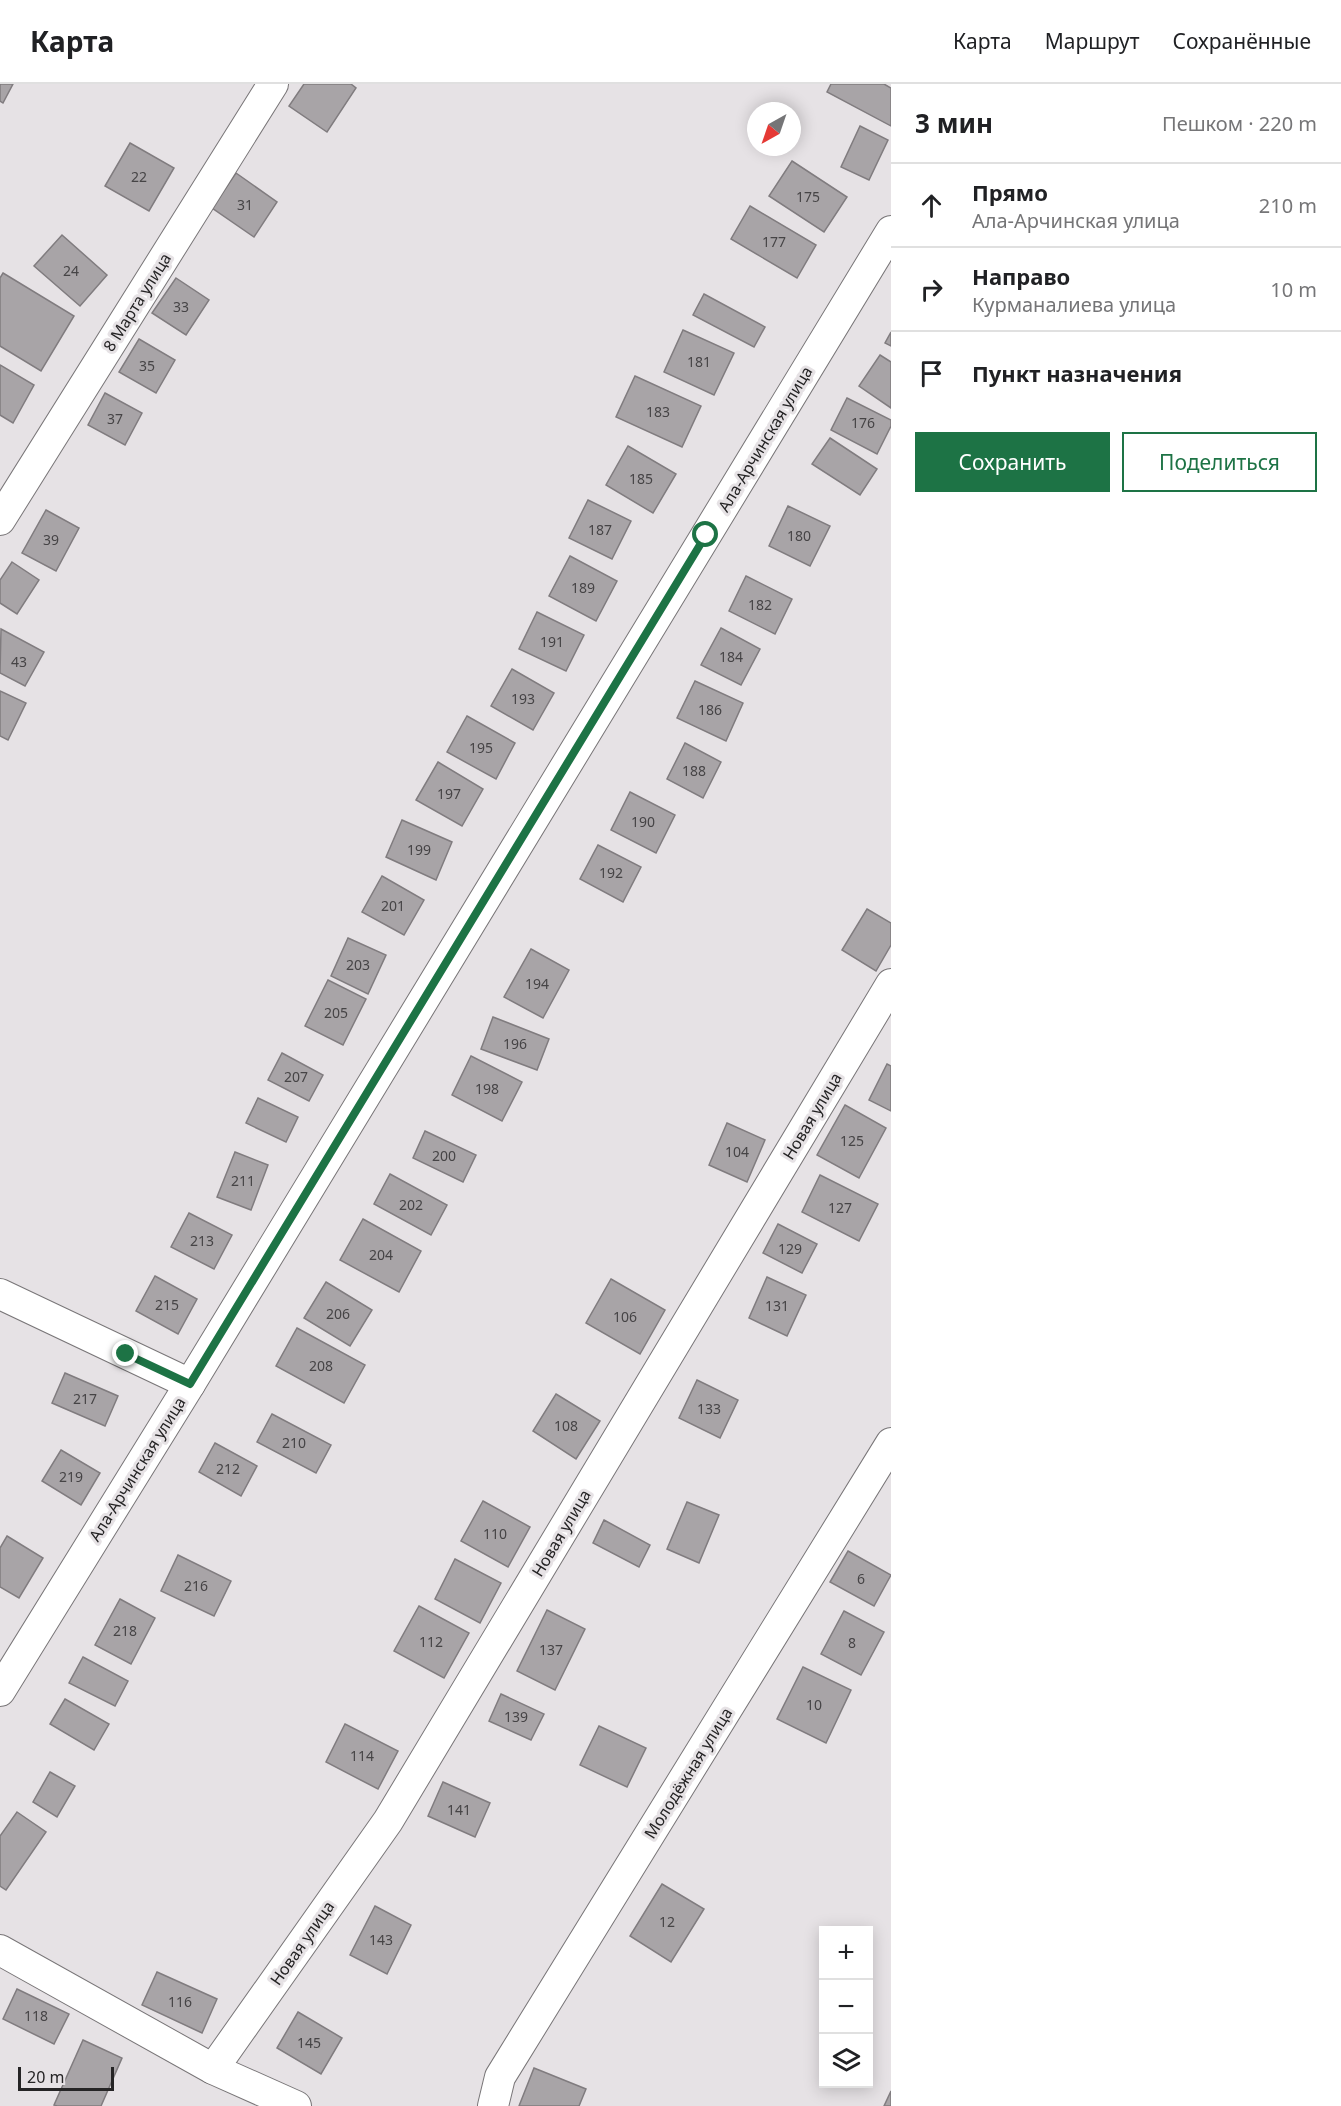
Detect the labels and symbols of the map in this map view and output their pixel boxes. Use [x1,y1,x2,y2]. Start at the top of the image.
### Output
north arrow [747,102,801,156]
house number: 22 [131,167,147,186]
house number: 175 [796,187,820,206]
house number: 31 [237,195,253,214]
house number: 177 [762,232,786,251]
street label: 8 Марта улица [98,249,176,355]
house number: 24 [63,261,79,280]
house number: 33 [173,297,189,316]
house number: 181 [687,352,711,371]
house number: 35 [139,356,155,375]
street label: Ала-Арчинская улица [713,362,817,516]
house number: 183 [646,402,670,421]
house number: 37 [107,409,123,428]
house number: 176 [851,413,875,432]
house number: 185 [629,469,653,488]
house number: 187 [588,520,612,539]
route start [692,521,718,547]
house number: 180 [787,526,811,545]
house number: 39 [43,530,59,549]
house number: 189 [571,578,595,597]
house number: 182 [748,595,772,614]
house number: 191 [540,632,564,651]
house number: 184 [719,647,743,666]
house number: 43 [11,652,27,671]
house number: 193 [511,689,535,708]
house number: 186 [698,700,722,719]
house number: 195 [469,738,493,757]
house number: 188 [682,761,706,780]
house number: 197 [437,784,461,803]
house number: 190 [631,812,655,831]
house number: 199 [407,840,431,859]
house number: 192 [599,863,623,882]
house number: 201 [381,896,405,915]
house number: 203 [346,955,370,974]
house number: 194 [525,974,549,993]
house number: 205 [324,1003,348,1022]
house number: 196 [503,1034,527,1053]
house number: 207 [284,1067,308,1086]
street label: Новая улица [777,1068,847,1164]
house number: 198 [475,1079,499,1098]
house number: 125 [840,1131,864,1150]
house number: 104 [725,1142,749,1161]
house number: 200 [432,1146,456,1165]
house number: 211 [231,1171,255,1190]
house number: 202 [399,1195,423,1214]
house number: 127 [828,1198,852,1217]
house number: 213 [190,1231,214,1250]
house number: 129 [778,1239,802,1258]
house number: 204 [369,1245,393,1264]
house number: 215 [155,1295,179,1314]
house number: 131 [765,1296,789,1315]
house number: 206 [326,1304,350,1323]
house number: 106 [613,1307,637,1326]
route end [112,1340,138,1366]
house number: 208 [309,1356,333,1375]
house number: 217 [73,1389,97,1408]
street label: Ала-Арчинская улица [84,1393,190,1545]
house number: 133 [697,1399,721,1418]
house number: 108 [554,1416,578,1435]
house number: 210 [282,1433,306,1452]
house number: 212 [216,1459,240,1478]
house number: 219 [59,1467,83,1486]
street label: Новая улица [526,1485,596,1581]
house number: 110 [483,1524,507,1543]
house number: 6 [857,1569,865,1588]
house number: 216 [184,1576,208,1595]
house number: 218 [113,1621,137,1640]
house number: 112 [419,1632,443,1651]
house number: 8 [848,1633,856,1652]
house number: 137 [539,1640,563,1659]
house number: 10 [806,1695,822,1714]
street label: Молодёжная улица [639,1703,737,1843]
house number: 139 [504,1707,528,1726]
house number: 114 [350,1746,374,1765]
house number: 141 [447,1800,471,1819]
street label: Новая улица [265,1897,339,1989]
house number: 12 [659,1912,675,1931]
house number: 143 [369,1930,393,1949]
house number: 116 [168,1992,192,2011]
house number: 118 [24,2006,48,2025]
house number: 145 [297,2033,321,2052]
scale bar [18,2064,114,2092]

